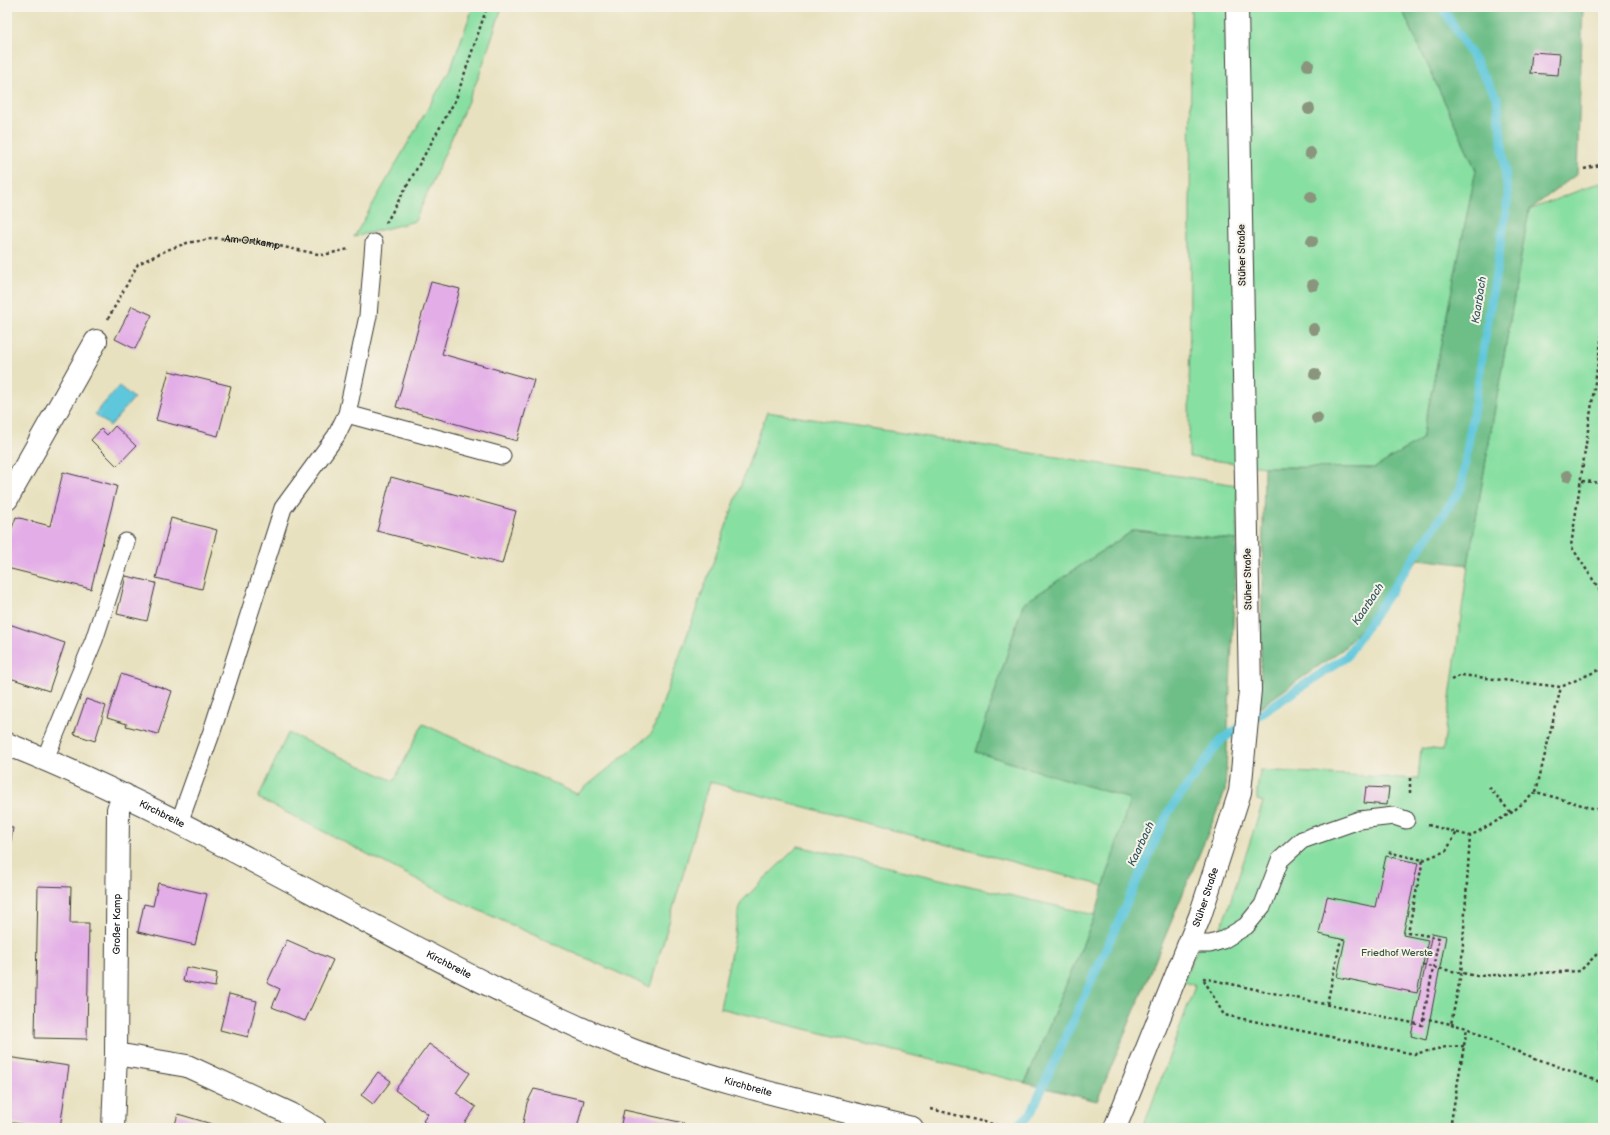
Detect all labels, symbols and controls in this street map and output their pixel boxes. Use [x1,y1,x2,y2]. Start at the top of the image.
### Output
street label: Stüher Straße [1235,224,1249,286]
street label: Am Ortkamp [224,233,281,252]
water label: Kaarbach [1469,275,1489,325]
street label: Stüher Straße [1241,548,1255,610]
water label: Kaarbach [1349,581,1387,627]
street label: Kirchbreite [137,798,187,830]
water label: Kaarbach [1125,820,1157,868]
street label: Stüher Straße [1190,866,1221,929]
street label: Großer Kamp [111,894,123,954]
park label: Friedhof Werste [1361,947,1433,959]
street label: Kirchbreite [424,948,473,981]
street label: Kirchbreite [723,1075,773,1099]

